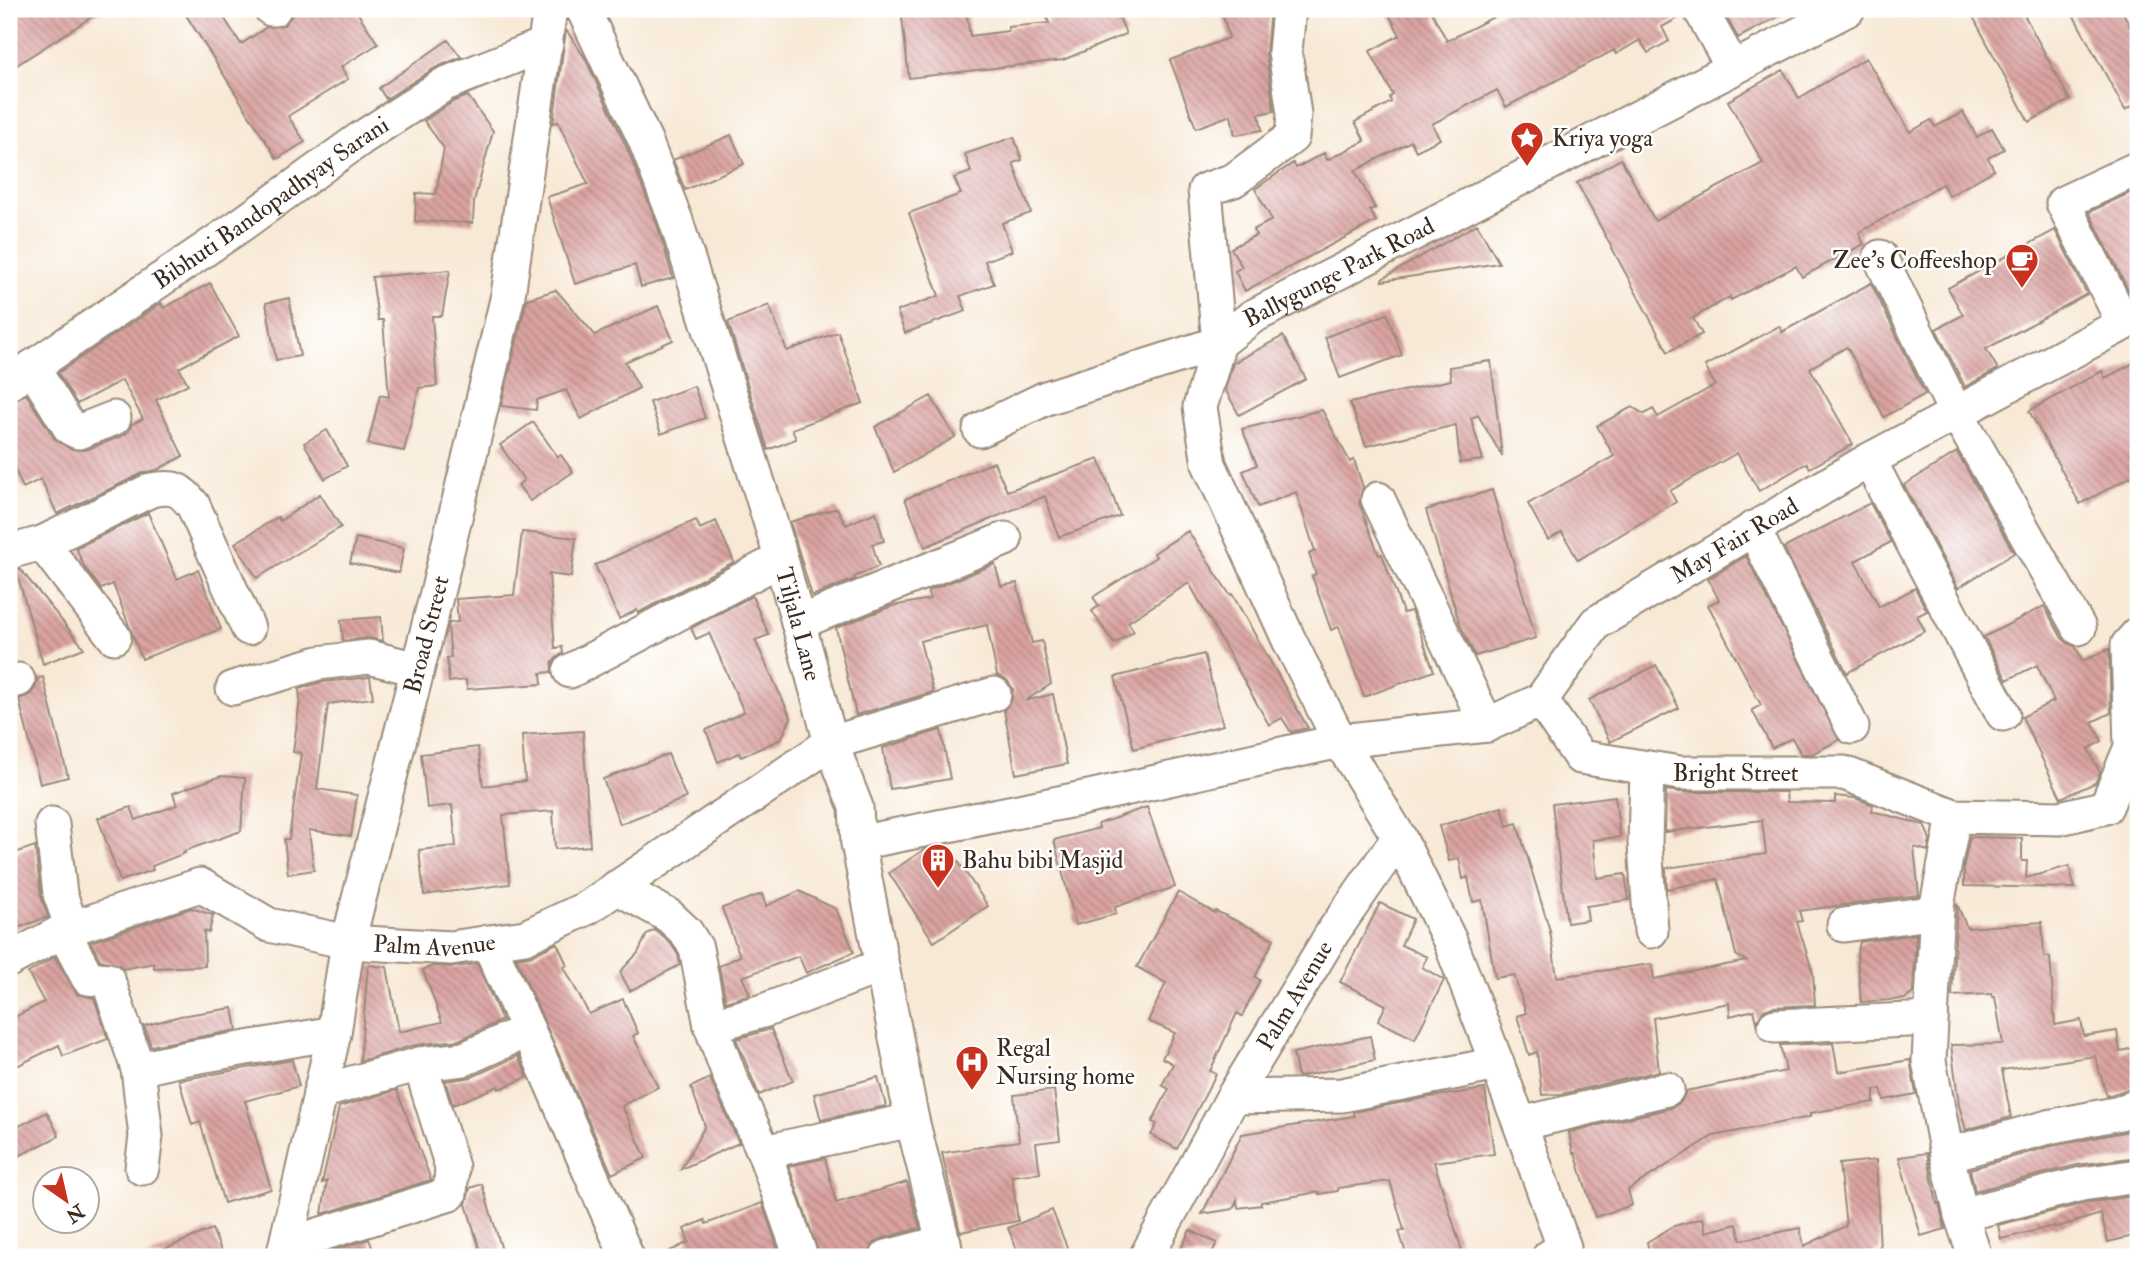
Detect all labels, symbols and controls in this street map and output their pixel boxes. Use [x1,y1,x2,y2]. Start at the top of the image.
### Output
street label: Bibhuti Bandopadhyay Sarani [147,109,395,296]
place icon: Kriya yoga [1508,119,1546,168]
place label: Kriya yoga [1552,123,1654,154]
street label: Ballygunge Park Road [1238,210,1440,334]
cafe icon: Zee’s Coffeeshop [2003,241,2041,290]
place label: Zee’s Coffeeshop [1833,245,1997,276]
street label: May Fair Road [1665,490,1804,590]
street label: Tiljala Lane [768,564,829,684]
street label: Broad Street [396,572,456,697]
street label: Bright Street [1673,758,1799,789]
building icon: Bahu bibi Masjid [919,841,957,890]
place label: Bahu bibi Masjid [962,845,1124,876]
street label: Palm Avenue [372,926,498,964]
street label: Palm Avenue [1250,935,1340,1056]
place label: Regal Nursing home [996,1033,1135,1092]
hospital icon: Regal Nursing home [953,1043,991,1092]
north arrow [32,1164,102,1234]
text: N [60,1198,90,1229]

